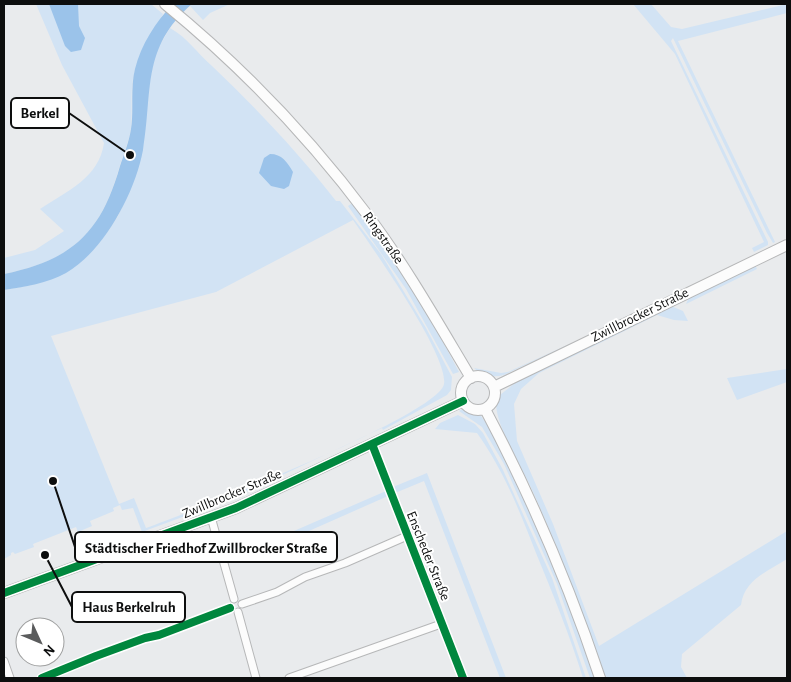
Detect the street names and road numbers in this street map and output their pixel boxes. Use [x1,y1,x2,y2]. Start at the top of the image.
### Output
street label: Ringstraße [360,209,406,267]
street label: Zwillbrocker Straße [589,285,691,345]
street label: Zwillbrocker Straße [180,467,284,521]
street label: Enscheder Straße [404,509,452,603]

